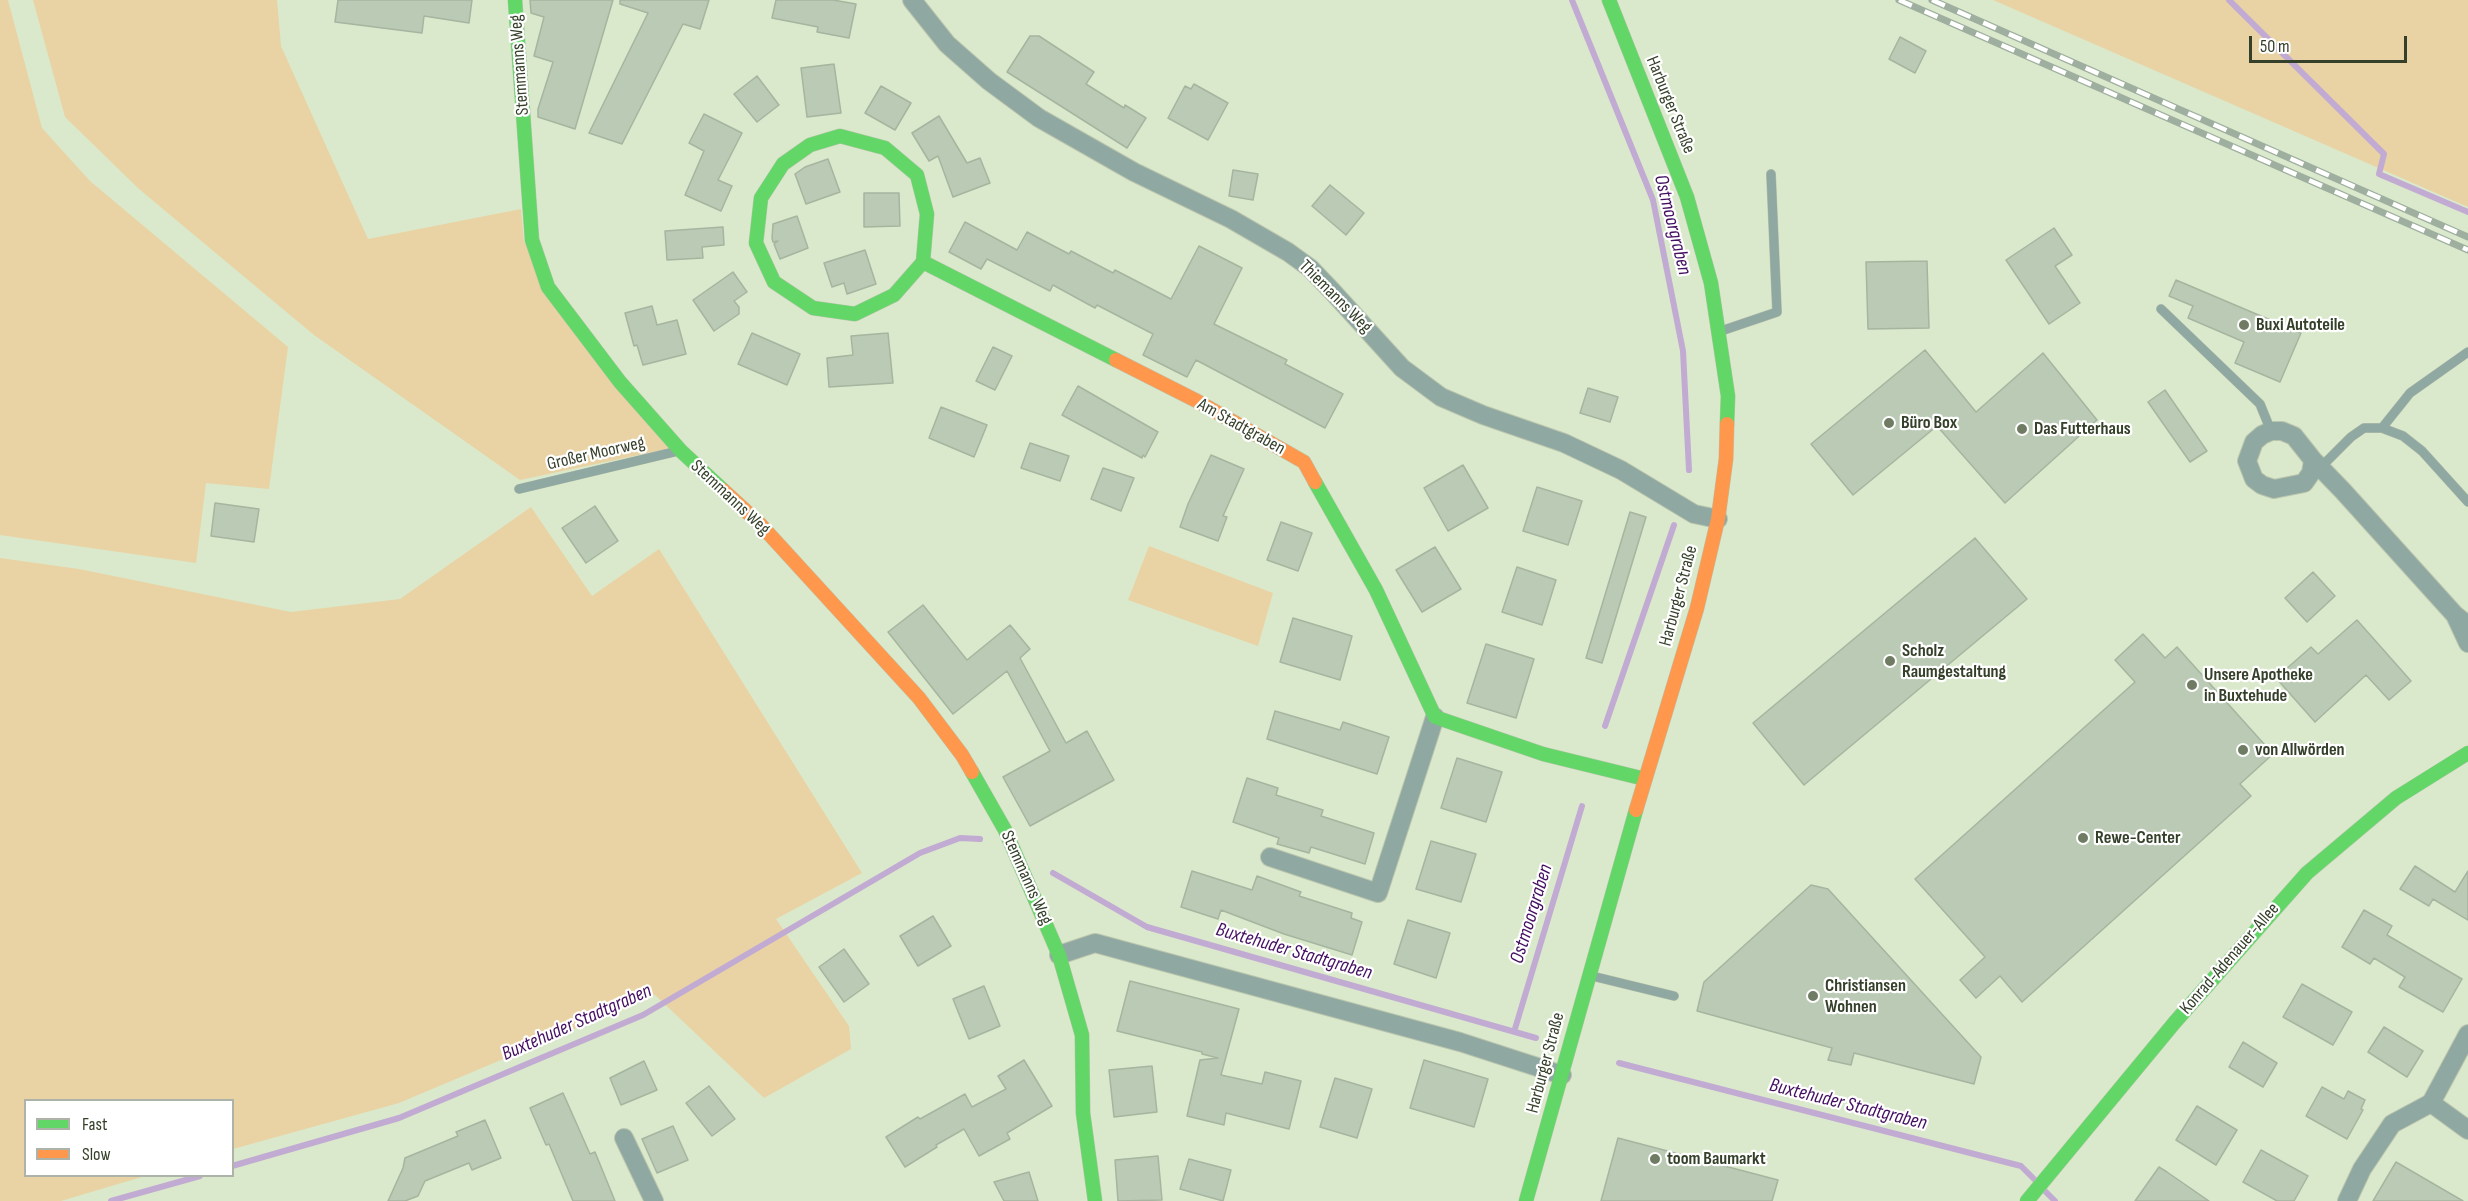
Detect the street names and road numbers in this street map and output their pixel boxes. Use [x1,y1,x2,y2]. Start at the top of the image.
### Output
street label: Stemmanns Weg [506,14,534,116]
street label: Harburger Straße [1641,53,1699,157]
street label: Thiemanns Weg [1294,256,1376,338]
street label: Am Stadtgraben [1193,394,1289,460]
street label: Großer Moorweg [545,432,647,476]
street label: Stemmanns Weg [686,456,774,540]
street label: Harburger Straße [1655,543,1703,649]
street label: Stemmanns Weg [996,828,1056,928]
street label: Konrad-Adenauer-Allee [2176,899,2284,1019]
street label: Harburger Straße [1522,1010,1570,1116]

